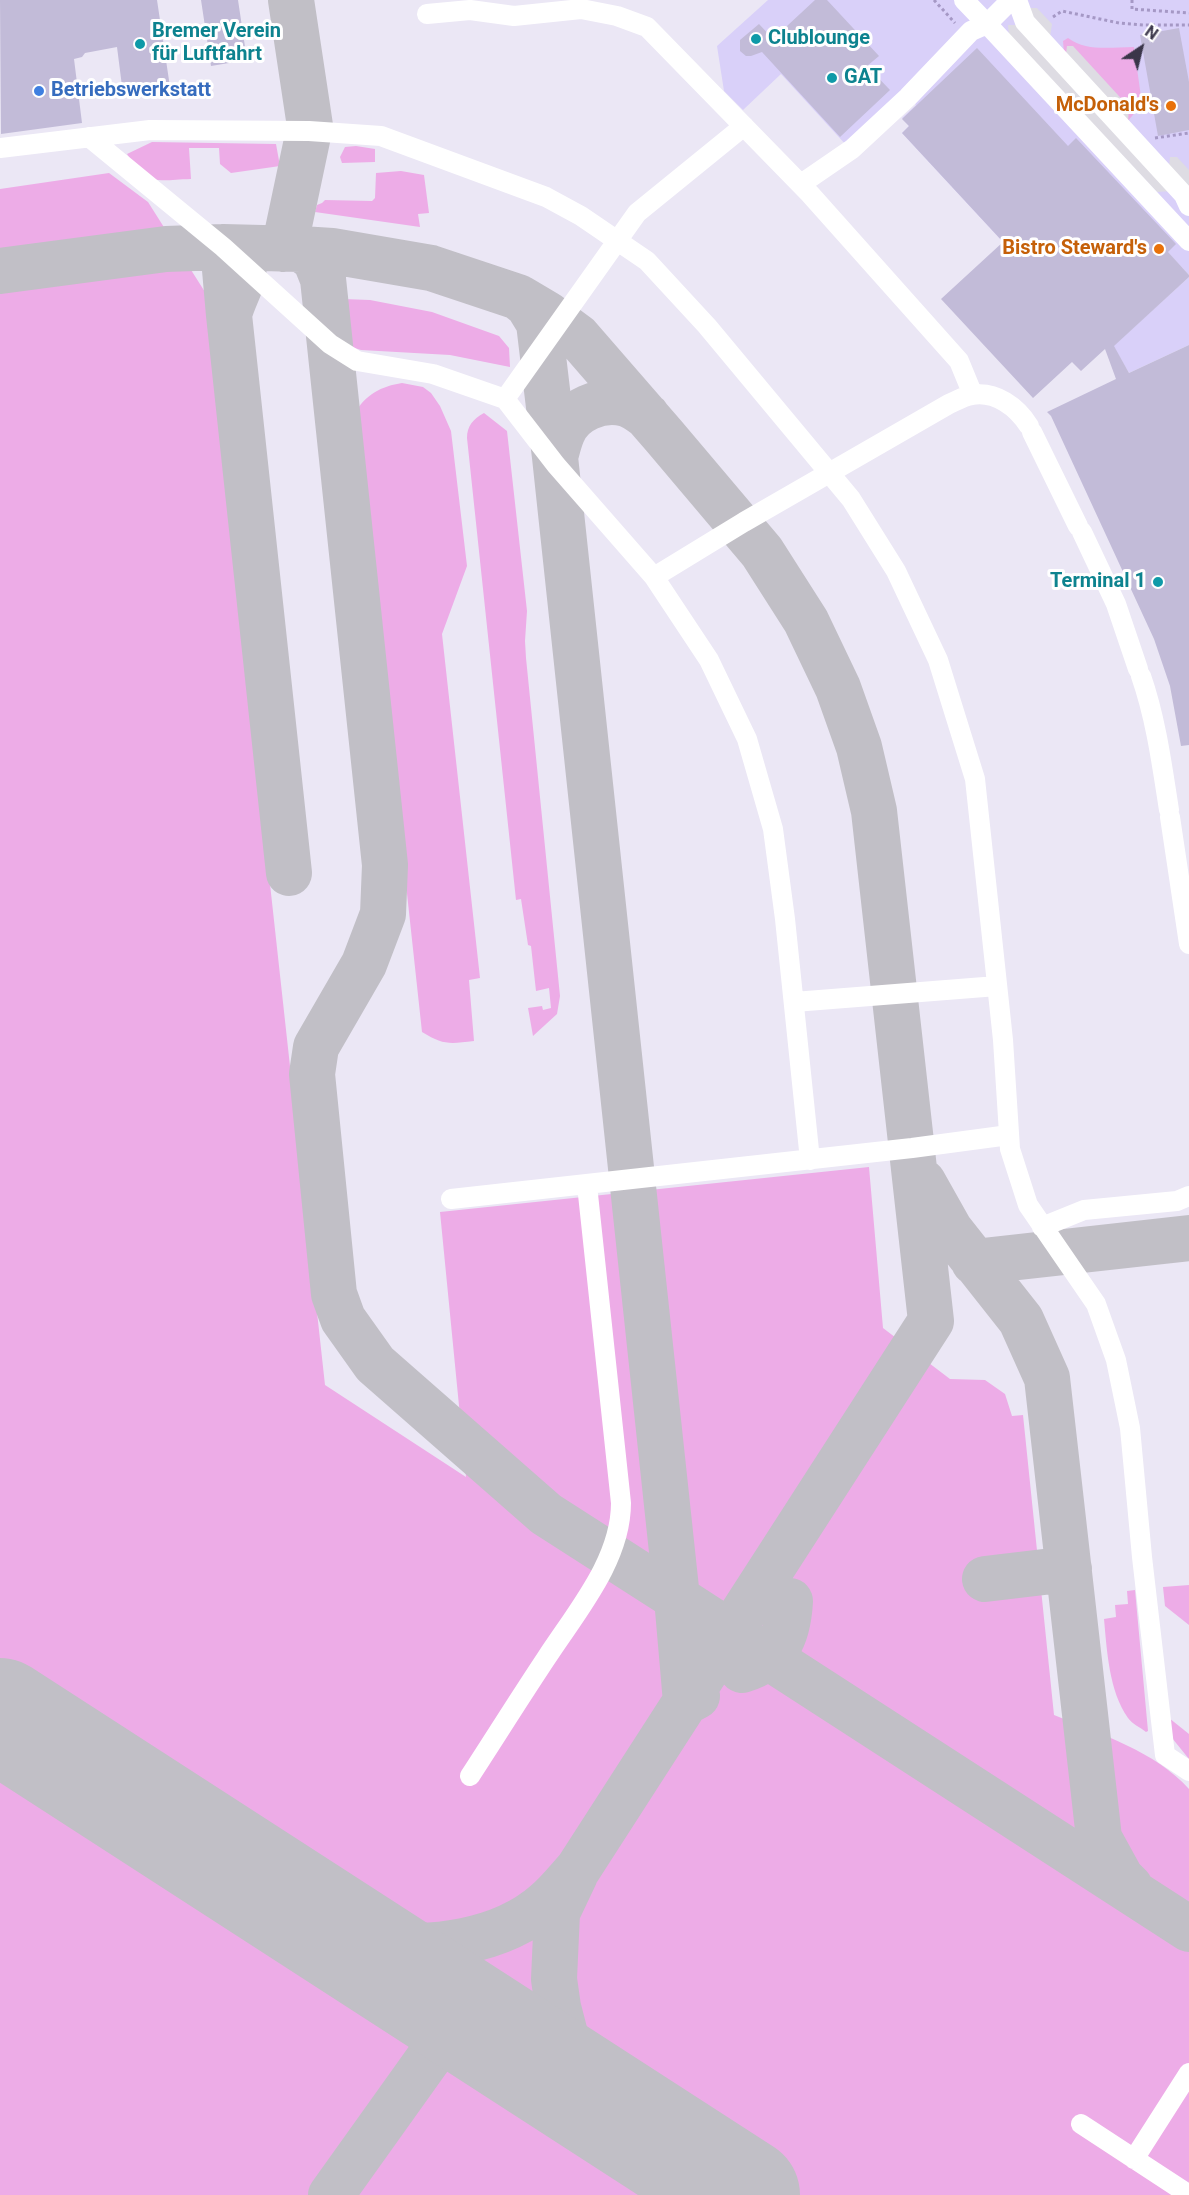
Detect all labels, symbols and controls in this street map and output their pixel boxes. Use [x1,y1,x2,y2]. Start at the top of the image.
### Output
north arrow [1111,18,1171,78]
place label: Bremer Verein für Luftfahrt [152,20,281,67]
text: N [1142,22,1162,44]
place label: Clublounge [768,27,870,51]
marker: Clublounge [749,32,763,46]
marker: Bremer Verein für Luftfahrt [133,37,147,51]
place label: GAT [844,66,882,90]
marker: GAT [825,71,839,85]
place label: Betriebswerkstatt [51,79,211,103]
marker: Betriebswerkstatt [32,84,46,98]
place label: McDonald's [1056,94,1159,118]
marker: McDonald's [1164,99,1178,113]
place label: Bistro Steward's [1002,237,1147,261]
marker: Bistro Steward's [1152,242,1166,256]
place label: Terminal 1 [1050,570,1146,594]
marker: Terminal 1 [1151,575,1165,589]

